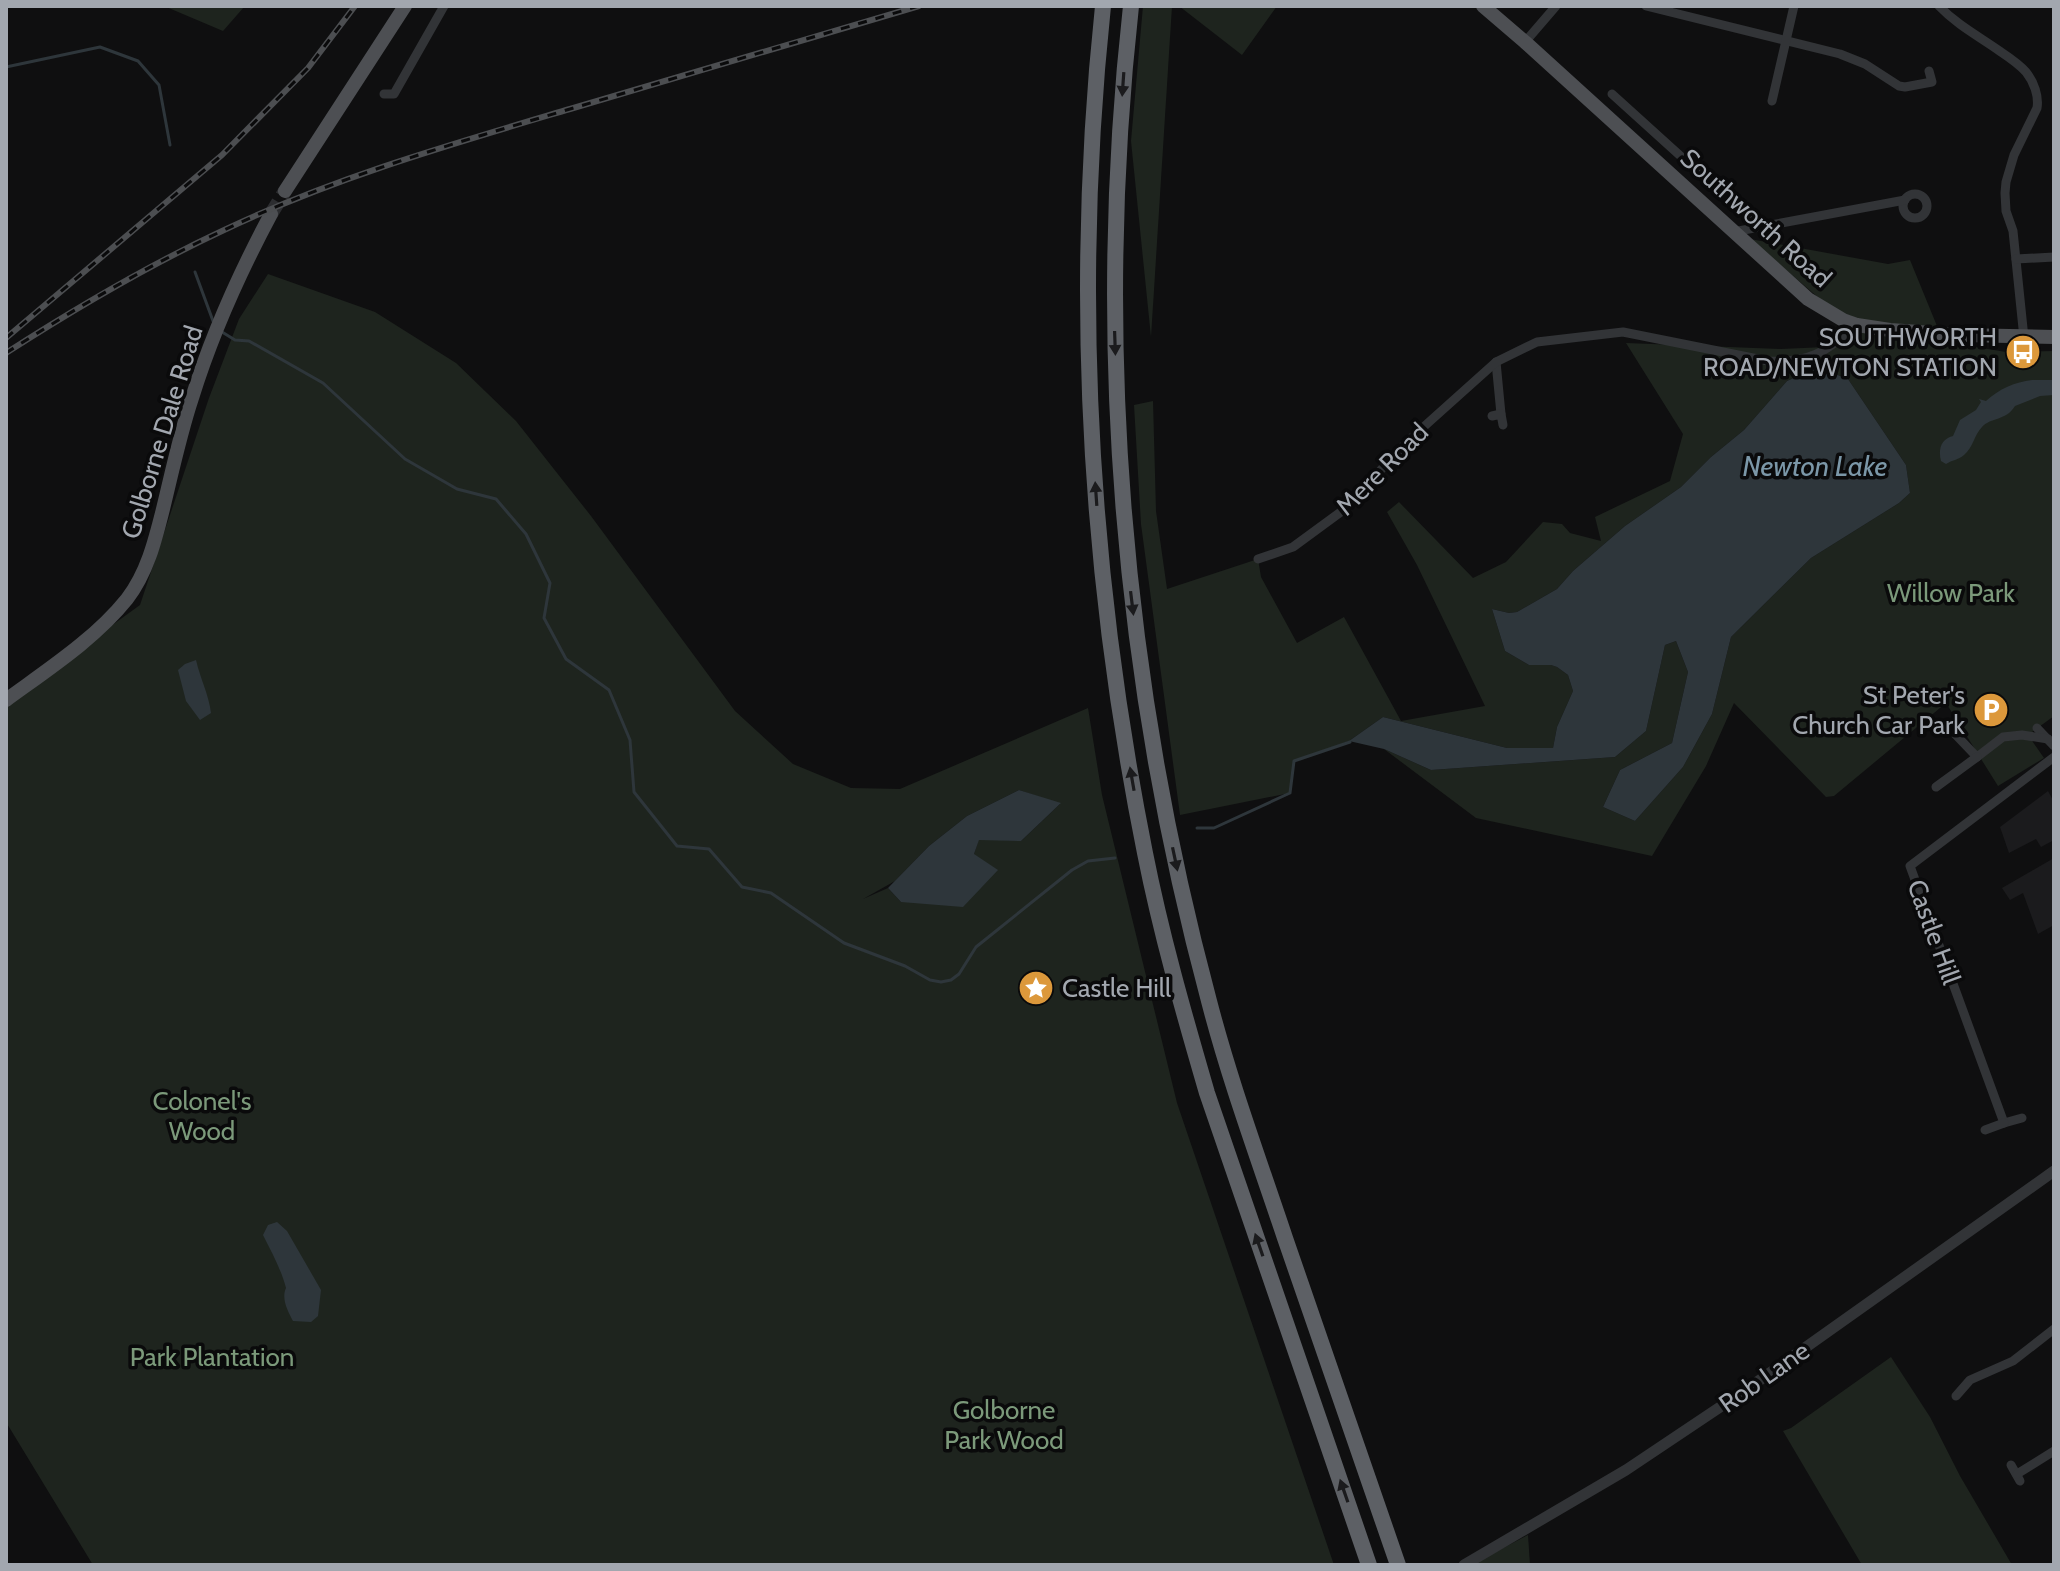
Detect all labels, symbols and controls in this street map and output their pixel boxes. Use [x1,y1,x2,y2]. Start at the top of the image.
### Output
one-way arrow [1116,72,1129,97]
street label: Southworth Road [1674,142,1838,294]
place label: SOUTHWORTH ROAD/NEWTON STATION [1703,321,1997,383]
street label: Golborne Dale Road [114,322,210,542]
one-way arrow [1109,331,1122,356]
bus stop icon: SOUTHWORTH ROAD/NEWTON STATION [2004,333,2042,371]
street label: Mere Road [1329,416,1435,522]
water label: Newton Lake [1743,449,1888,483]
one-way arrow [1089,481,1102,506]
park label: Willow Park [1887,577,2015,609]
one-way arrow [1126,591,1139,616]
place label: St Peter's Church Car Park [1792,679,1965,741]
parking icon: St Peter's Church Car Park [1972,691,2010,729]
one-way arrow [1125,766,1137,791]
one-way arrow [1169,847,1182,872]
street label: Castle Hill [1900,875,1968,989]
place icon: Castle Hill [1017,969,1055,1007]
place label: Castle Hill [1062,972,1171,1004]
park label: Colonel's Wood [153,1085,252,1147]
one-way arrow [1253,1233,1265,1257]
street label: Rob Lane [1713,1334,1815,1420]
park label: Park Plantation [130,1341,294,1373]
park label: Golborne Park Wood [944,1394,1064,1456]
one-way arrow [1337,1479,1349,1503]

